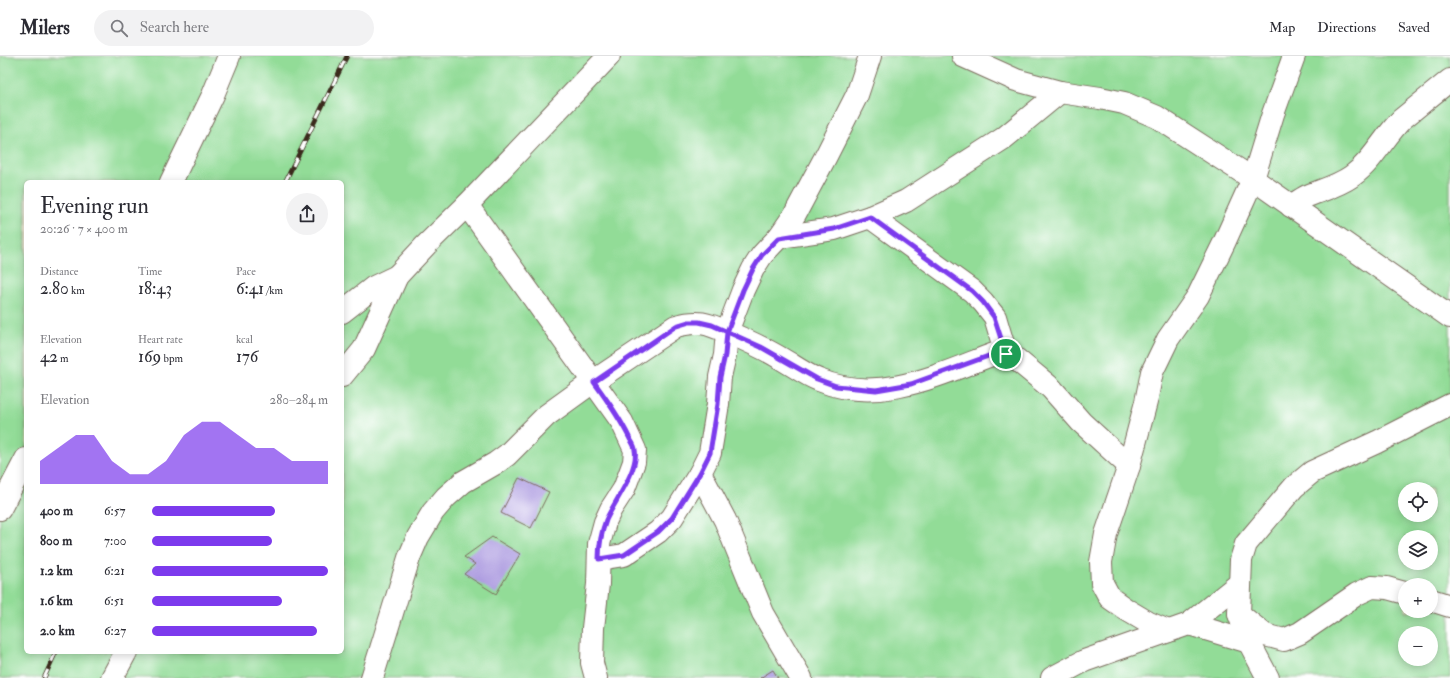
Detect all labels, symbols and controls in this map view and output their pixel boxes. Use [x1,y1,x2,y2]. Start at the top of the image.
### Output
search box [94,10,374,46]
text: Milers [20,16,70,40]
icon: search [108,17,130,39]
text: Search here [140,18,209,37]
text: Map [1269,19,1295,36]
text: Directions [1317,19,1376,36]
text: Saved [1398,19,1430,36]
text: Evening run [40,192,149,220]
button: share [286,193,328,235]
text: 20:26 · 7 × 400 m [40,221,128,237]
text: Distance [40,265,78,278]
text: Time [138,265,162,278]
text: Pace [236,265,256,278]
text: 2.80 [40,278,69,299]
text: 18:43 [138,278,172,299]
text: 6:41 [236,278,264,299]
text: km [69,284,85,297]
text: /km [264,284,283,297]
text: Elevation [40,333,82,346]
text: Heart rate [138,333,183,346]
text: kcal [236,333,253,346]
pin [989,337,1023,371]
icon: arrive [995,343,1017,365]
text: 42 [40,346,58,367]
text: 169 [138,346,161,367]
text: 176 [236,346,258,367]
text: m [58,352,69,365]
text: bpm [161,352,183,365]
text: Elevation [40,392,90,408]
text: 280–284 m [270,392,328,408]
map controls [1398,482,1438,666]
button: locate [1398,482,1438,522]
text: 400 m [40,503,73,519]
text: 6:57 [104,503,125,519]
button: layers [1398,530,1438,570]
text: 800 m [40,533,72,549]
text: 7:00 [104,533,127,549]
text: 1.2 km [40,563,73,579]
text: 6:21 [104,563,125,579]
button: + [1398,578,1438,618]
text: 1.6 km [40,593,73,609]
text: 6:51 [104,593,124,609]
text: 2.0 km [40,623,75,639]
text: 6:27 [104,623,126,639]
button: − [1398,626,1438,666]

